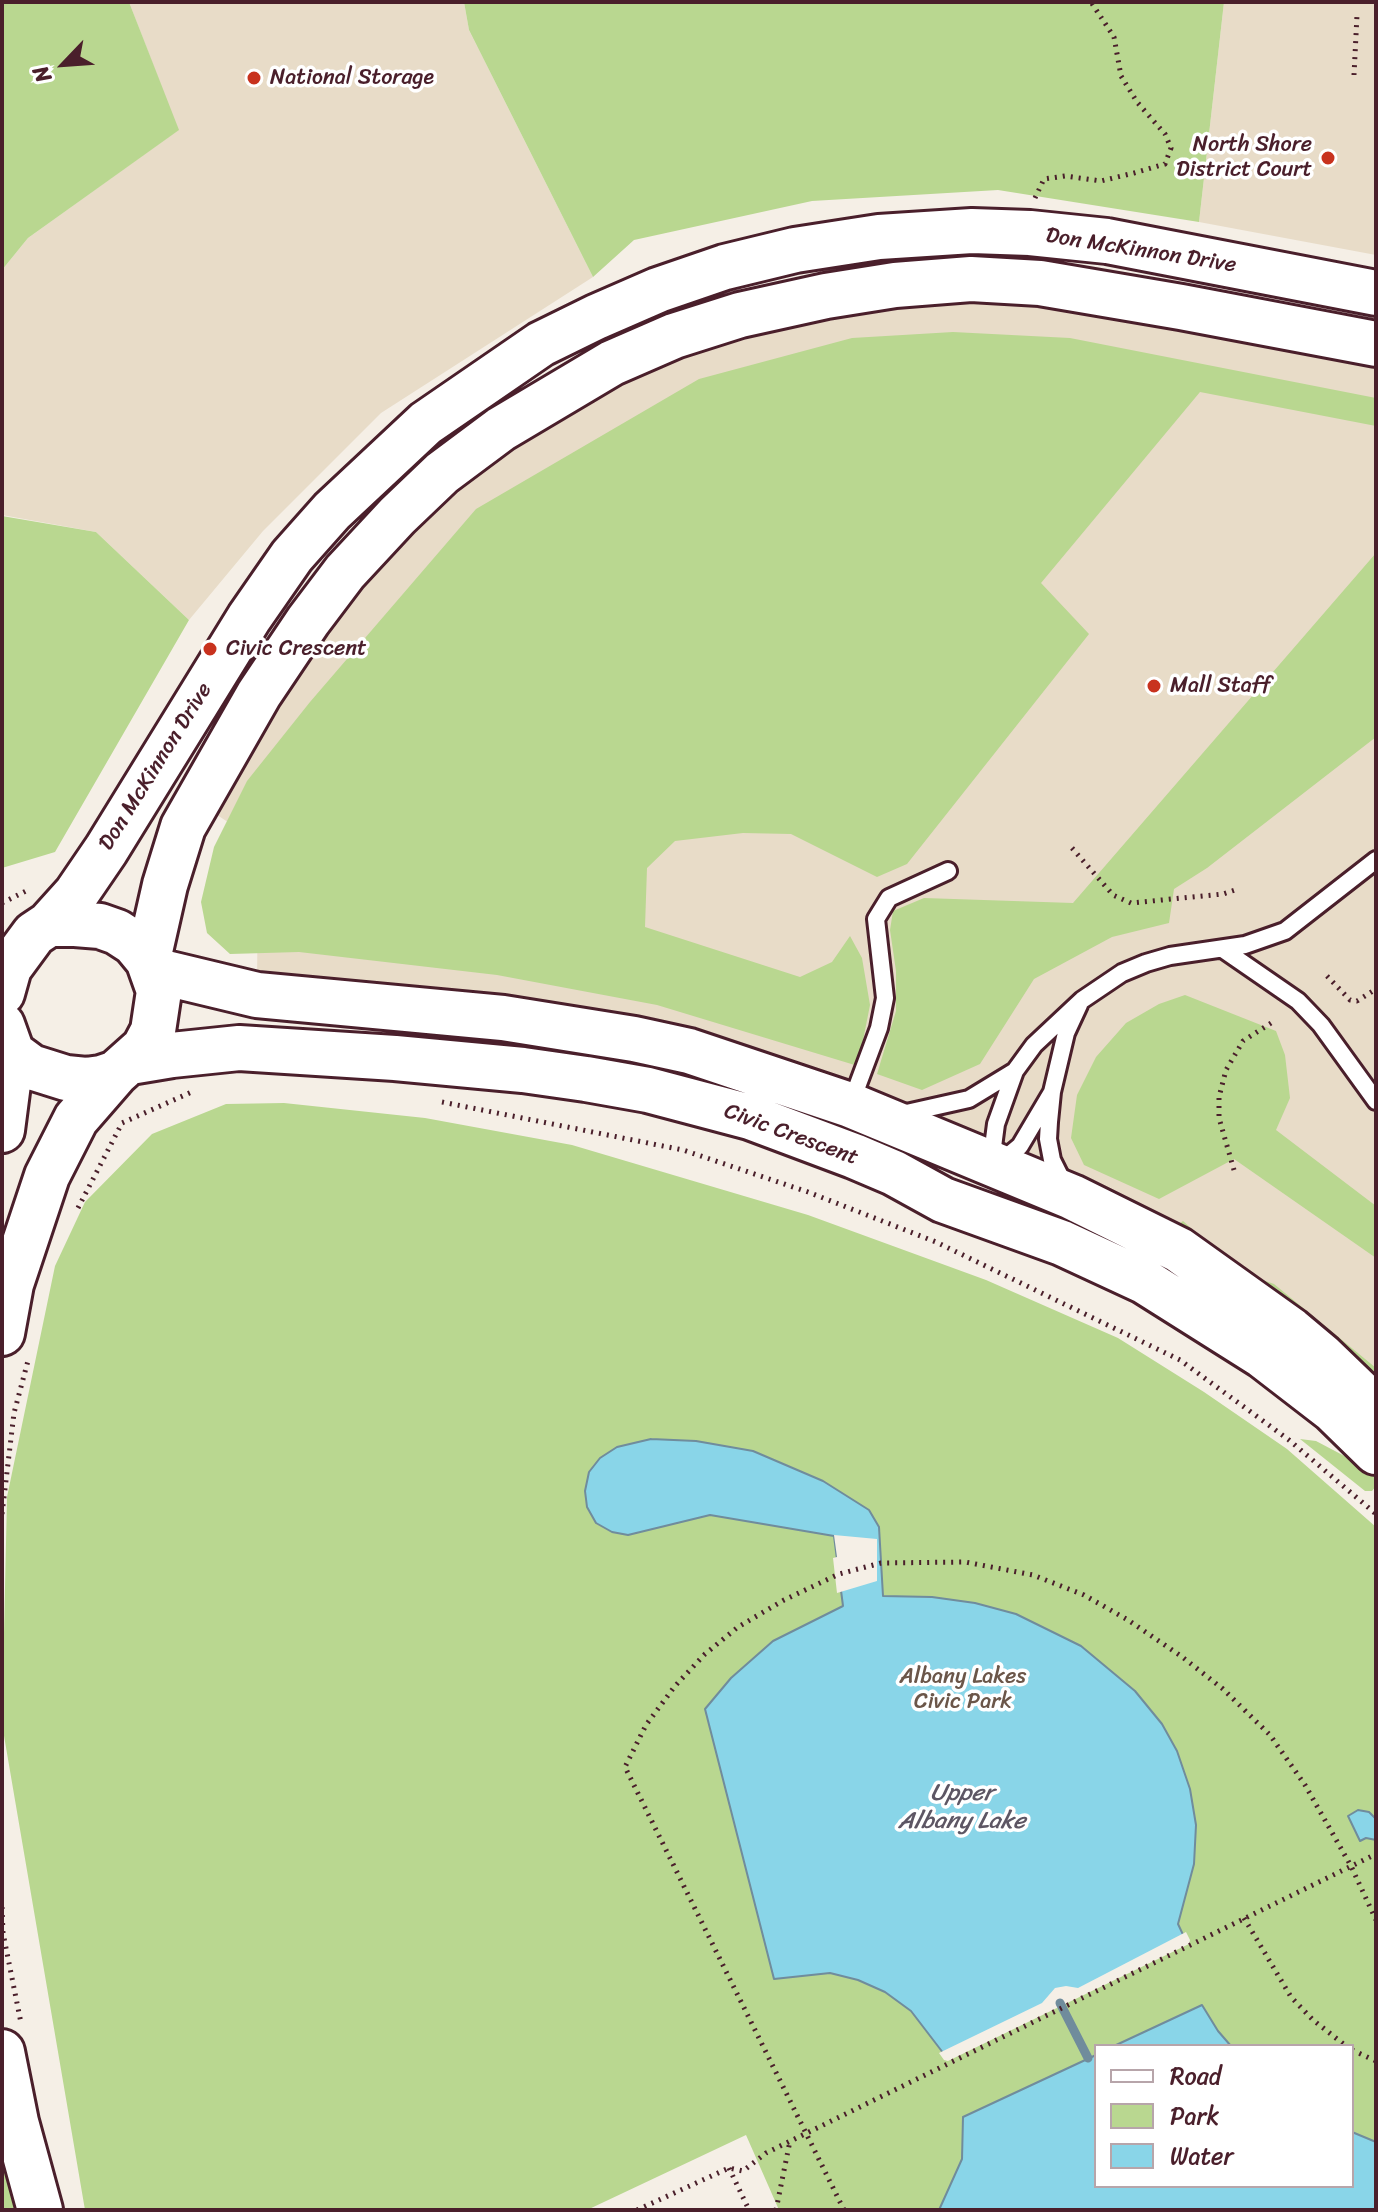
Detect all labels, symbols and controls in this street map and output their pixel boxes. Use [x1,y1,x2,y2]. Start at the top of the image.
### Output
north arrow [24,24,104,104]
text: N [21,59,63,90]
place label: National Storage [270,65,434,91]
marker: National Storage [245,69,263,87]
place label: North Shore District Court [1176,132,1312,184]
marker: North Shore District Court [1319,149,1337,167]
street label: Don McKinnon Drive [1044,223,1238,279]
place label: Civic Crescent [226,636,367,662]
marker: Civic Crescent [201,640,219,658]
place label: Mall Staff [1170,673,1271,699]
marker: Mall Staff [1145,677,1163,695]
street label: Don McKinnon Drive [94,678,218,856]
street label: Civic Crescent [720,1099,862,1171]
park label: Albany Lakes Civic Park [900,1664,1026,1716]
water label: Upper Albany Lake [898,1780,1026,1836]
legend [1094,2044,1354,2188]
text: Road [1170,2055,1221,2097]
text: Park [1170,2095,1219,2137]
text: Water [1170,2135,1233,2177]

